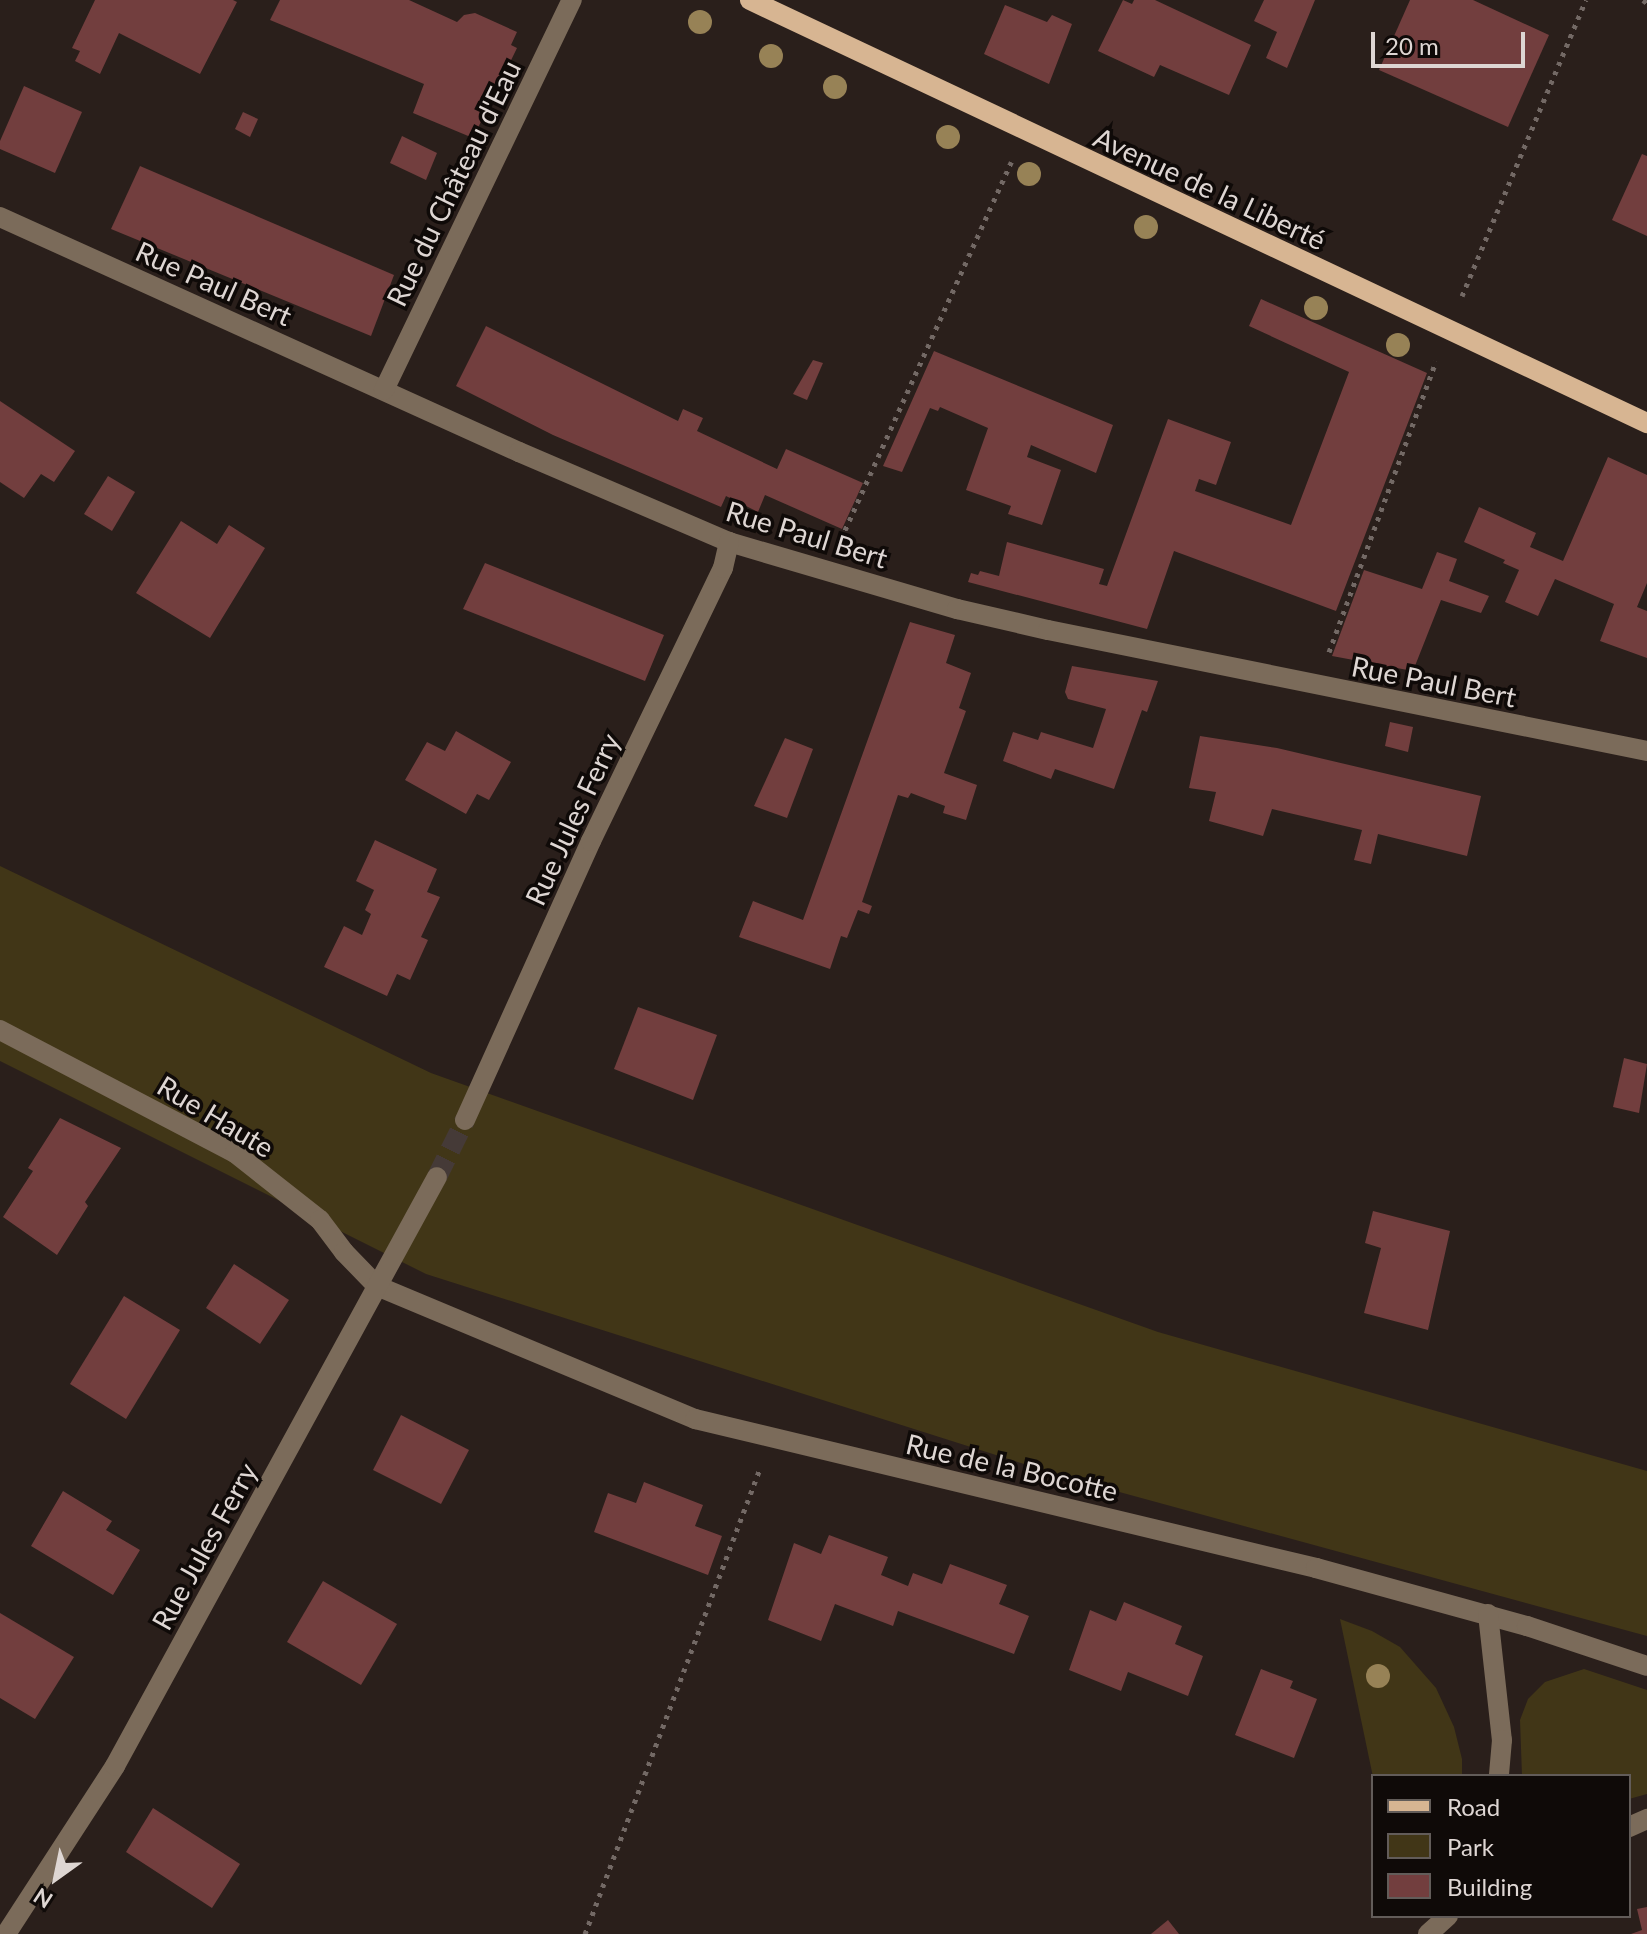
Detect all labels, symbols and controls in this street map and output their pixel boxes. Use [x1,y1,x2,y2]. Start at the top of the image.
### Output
scale bar [1375,16,1529,66]
text: 20 m [1385,31,1439,60]
street label: Rue du Château d'Eau [379,55,527,311]
street label: Avenue de la Liberté [1089,120,1331,256]
street label: Rue Paul Bert [131,234,297,332]
street label: Rue Paul Bert [722,494,892,574]
street label: Rue Paul Bert [1349,649,1519,713]
street label: Rue Jules Ferry [517,727,627,911]
street label: Rue Haute [152,1068,280,1164]
street label: Rue de la Bocotte [903,1426,1121,1508]
street label: Rue Jules Ferry [144,1456,264,1636]
legend [1371,1774,1631,1918]
text: Road [1447,1792,1500,1821]
text: Park [1447,1832,1494,1861]
north arrow [16,1838,96,1918]
text: Building [1447,1872,1532,1901]
text: N [28,1883,57,1914]

